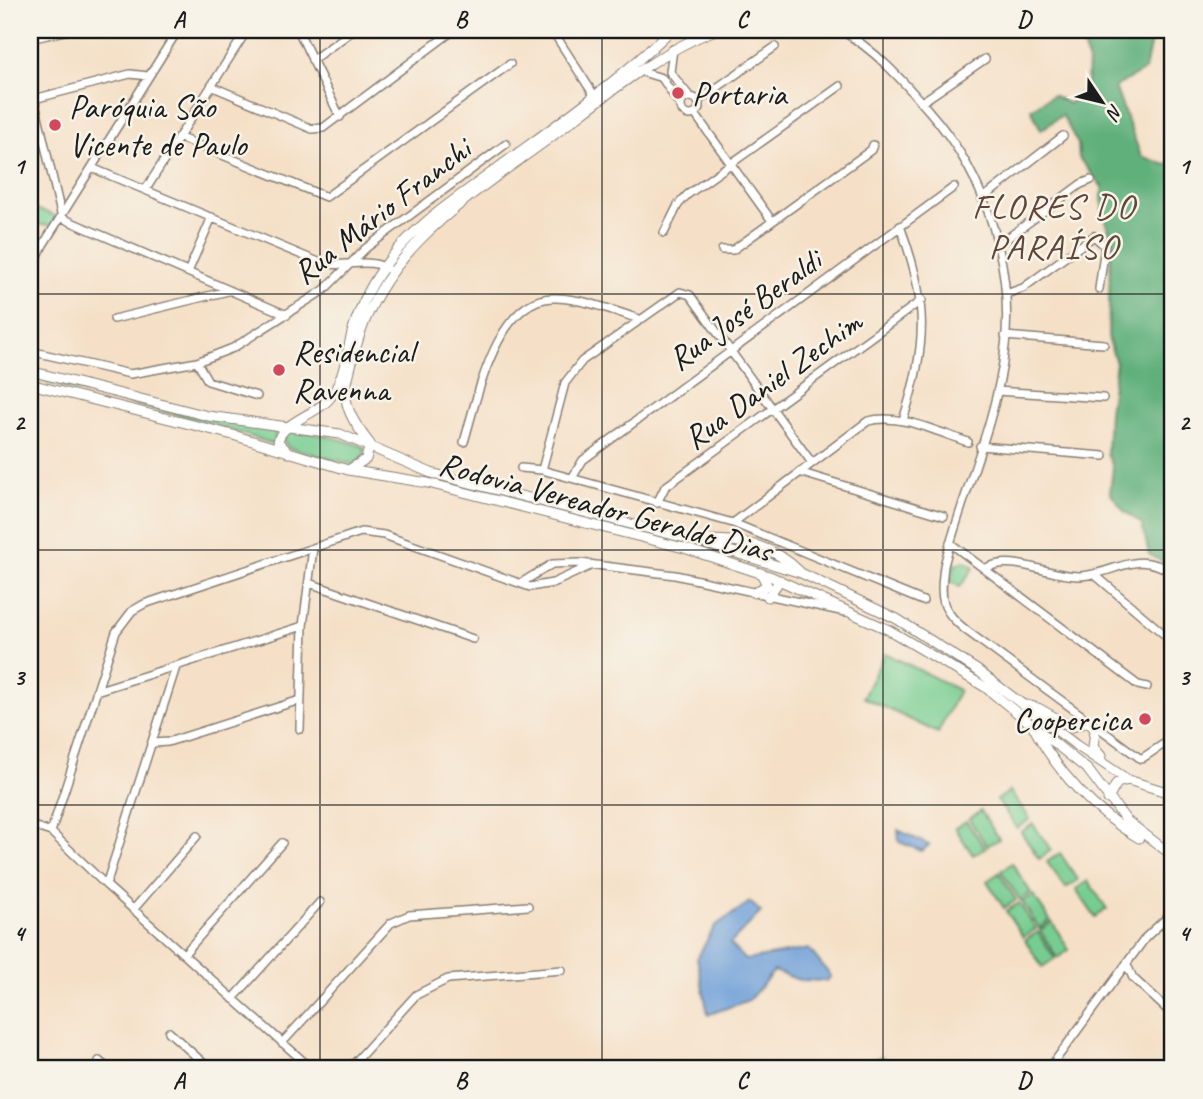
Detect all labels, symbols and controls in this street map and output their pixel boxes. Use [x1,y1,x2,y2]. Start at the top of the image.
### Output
text: A [173,5,187,34]
text: B [455,5,469,34]
text: C [737,5,751,34]
text: D [1017,5,1033,34]
north arrow [1066,66,1136,136]
place label: Portaria [692,73,789,115]
marker: Portaria [670,85,686,101]
place label: Paróquia São Vicente de Paulo [69,86,249,166]
text: N [1100,99,1128,126]
marker: Paróquia São Vicente de Paulo [47,117,63,133]
street label: Rua Mário Franchi [284,126,482,293]
text: 1 [14,152,27,181]
text: 1 [1179,152,1192,181]
district label: FLORES DO PARAÍSO [972,184,1138,269]
street label: Rua José Beraldi [660,238,833,380]
street label: Rua Daniel Zechim [675,300,871,459]
place label: Residencial Ravenna [293,331,419,411]
marker: Residencial Ravenna [271,362,287,378]
text: 2 [14,408,27,437]
text: 2 [1179,408,1192,437]
street label: Rodovia Vereador Geraldo Dias [435,442,779,572]
text: 3 [14,663,27,692]
text: 3 [1179,663,1192,692]
place label: Coopercica [1014,699,1133,741]
marker: Coopercica [1137,711,1153,727]
text: 4 [14,919,27,948]
text: 4 [1179,919,1192,948]
text: A [173,1066,187,1095]
text: B [455,1066,469,1095]
text: C [737,1066,751,1095]
text: D [1017,1066,1033,1095]

